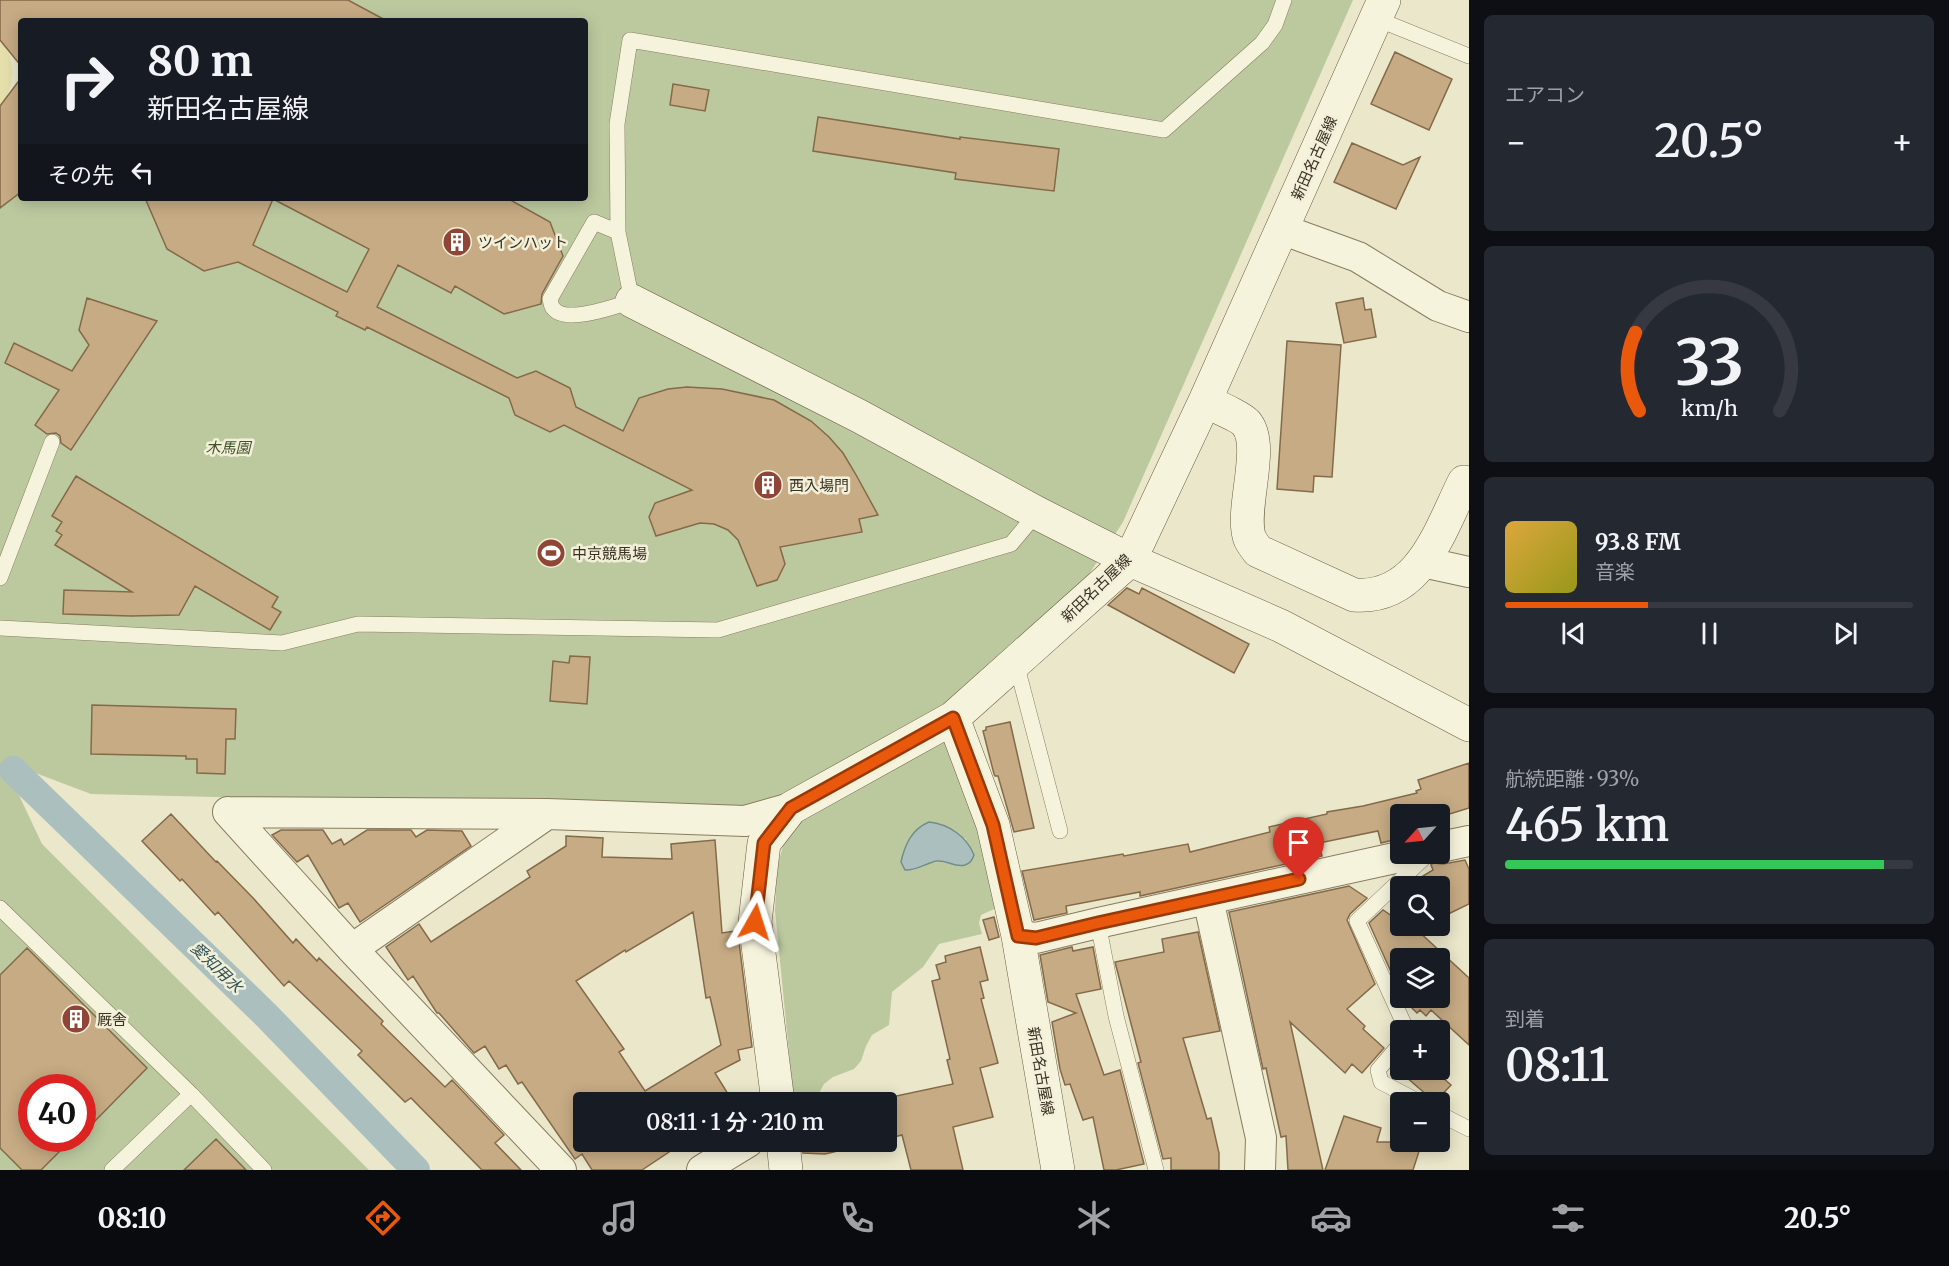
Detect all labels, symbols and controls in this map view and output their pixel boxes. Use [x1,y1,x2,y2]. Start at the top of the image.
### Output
text: 80 m [147,35,253,87]
icon: right [48,42,126,120]
text: エアコン [1505,82,1585,107]
text: 新田名古屋線 [147,91,309,125]
street label: 新田名古屋線 [1287,113,1341,203]
text: 20.5° [1654,113,1764,169]
text: − [1505,122,1527,163]
text: + [1891,122,1913,163]
icon: left [126,156,159,189]
text: その先 [48,161,114,189]
building icon: ツインハット [441,226,473,258]
place label: ツインハット [478,233,568,252]
text: 33 [1675,324,1743,402]
text: km/h [1681,395,1737,422]
park label: 木馬園 [205,438,252,457]
building icon: 西入場門 [752,469,784,501]
place label: 西入場門 [789,476,849,495]
text: 93.8 FM [1595,528,1681,556]
sports icon: 中京競馬場 [535,537,567,569]
place label: 中京競馬場 [572,544,647,563]
street label: 新田名古屋線 [1057,550,1135,626]
text: 音楽 [1595,559,1635,584]
icon: previous [1557,617,1590,650]
icon: pause [1693,617,1726,650]
icon: next [1829,617,1862,650]
text: 航続距離 · 93% [1505,766,1639,791]
text: 465 km [1505,797,1669,853]
north arrow [1390,804,1450,864]
map controls [1390,804,1450,1152]
pin [1273,817,1324,879]
icon: arrive [1282,826,1315,859]
button: search [1390,876,1450,936]
position arrow [723,890,787,954]
water label: 愛知用水 [187,938,248,998]
button: layers [1390,948,1450,1008]
building icon: 厩舎 [60,1003,92,1035]
text: 到着 [1505,1006,1545,1031]
place label: 厩舎 [97,1010,127,1029]
button: + [1390,1020,1450,1080]
street label: 新田名古屋線 [1024,1025,1058,1117]
text: 08:11 [1505,1037,1609,1093]
speed limit sign: 40 [18,1074,96,1152]
button: − [1390,1092,1450,1152]
text: 08:11 · 1 分 · 210 m [646,1108,824,1136]
icon: directions [362,1197,404,1239]
icon: music [599,1197,641,1239]
icon: phone [836,1197,878,1239]
icon: climate [1073,1197,1115,1239]
icon: car [1310,1197,1352,1239]
icon: filters [1547,1197,1589,1239]
text: 08:10 [98,1201,167,1235]
text: 20.5° [1784,1201,1851,1235]

